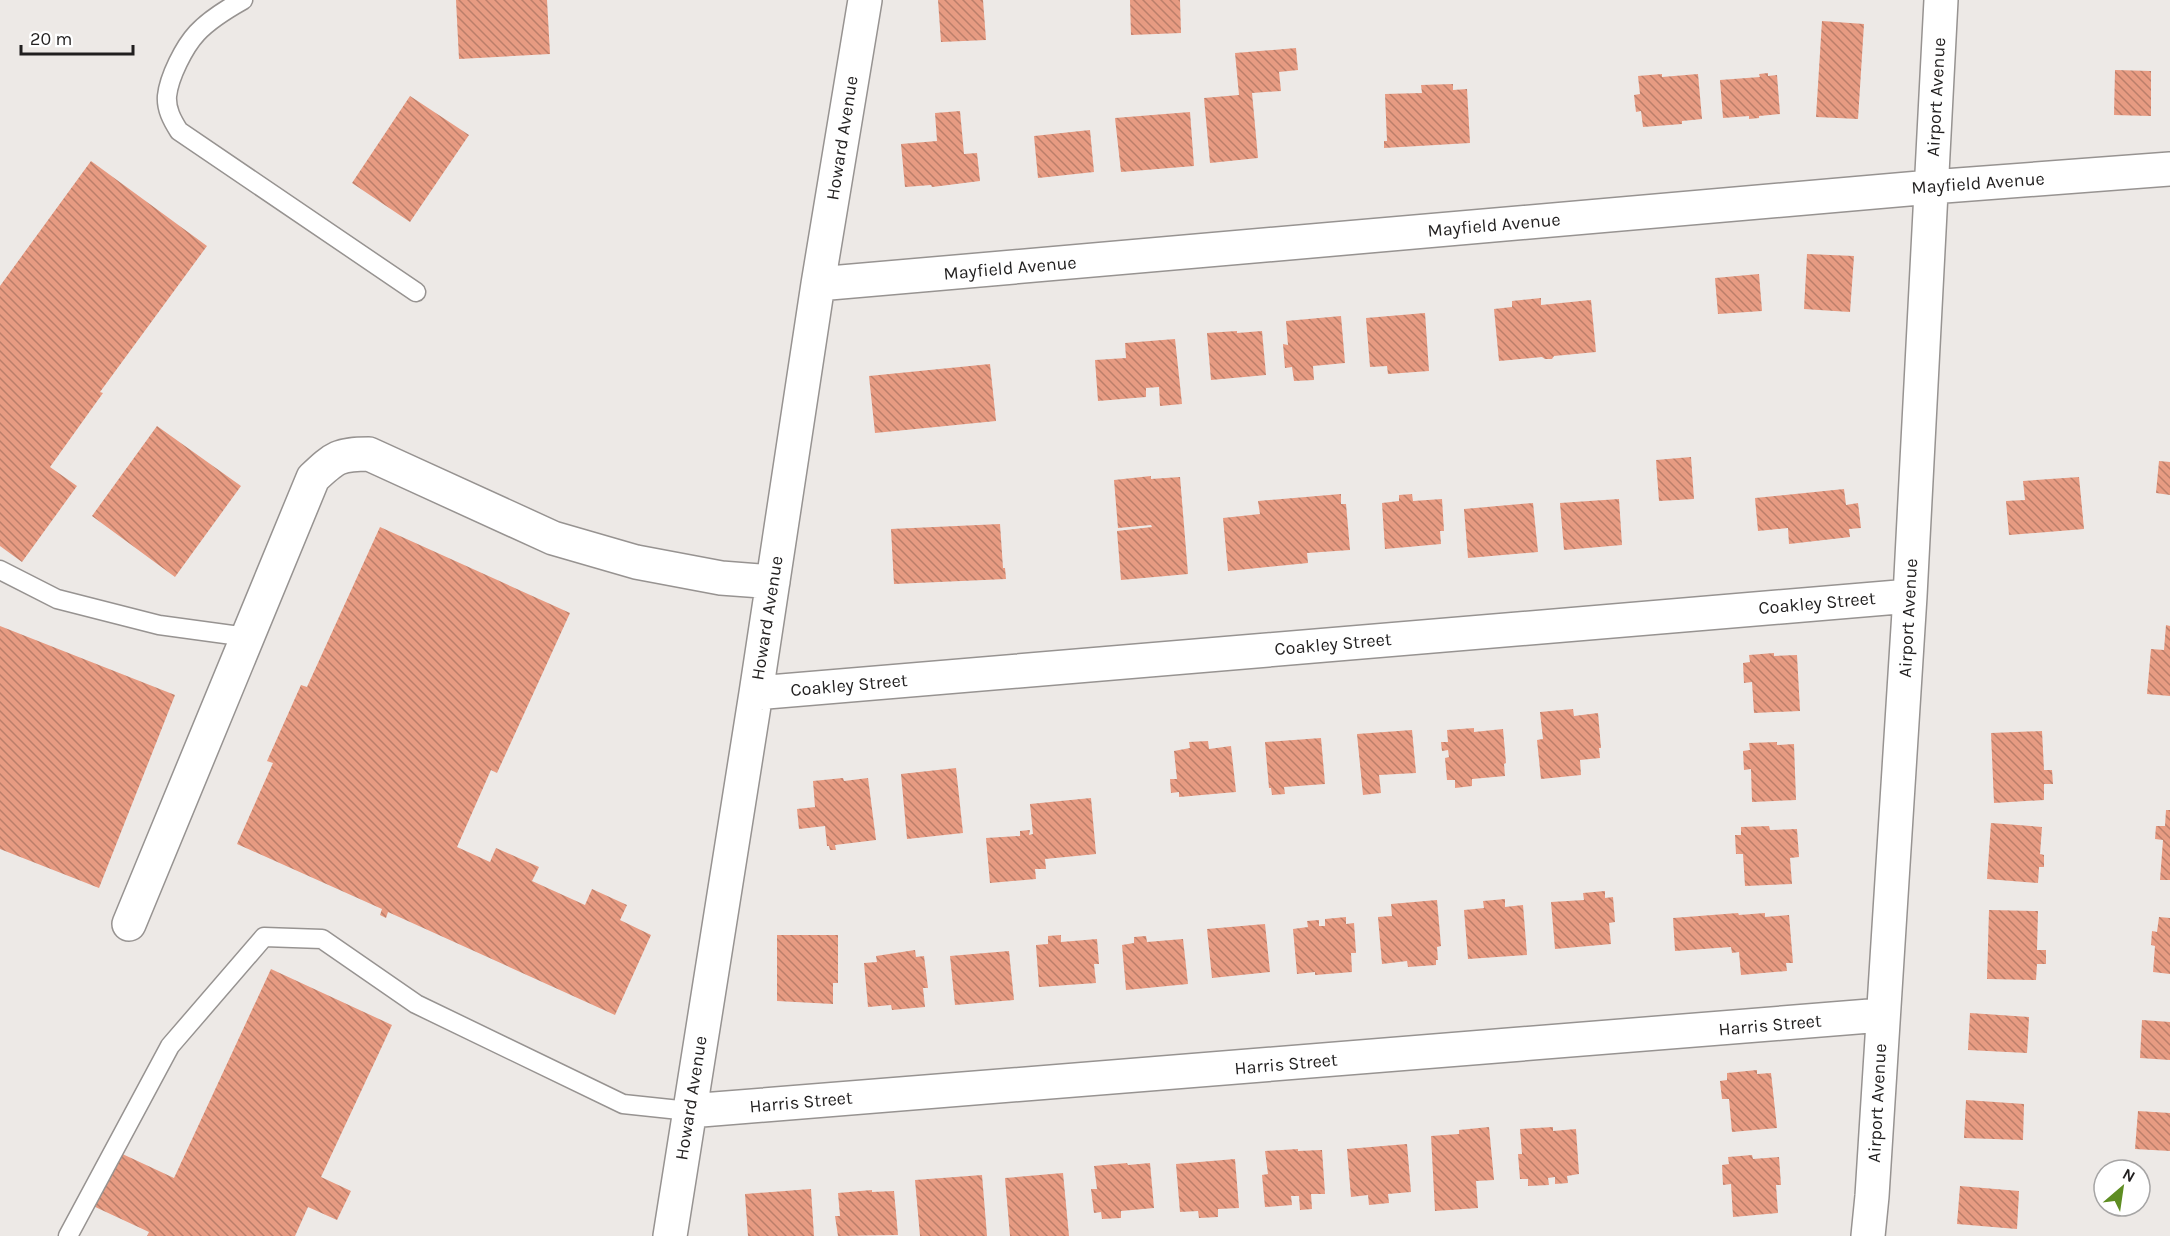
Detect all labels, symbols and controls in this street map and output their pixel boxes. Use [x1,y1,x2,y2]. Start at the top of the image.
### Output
scale bar [21,18,134,56]
text: 20 m [30,28,72,50]
street label: Airport Avenue [1922,37,1950,157]
street label: Howard Avenue [821,74,863,202]
street label: Mayfield Avenue [1911,167,2045,199]
street label: Mayfield Avenue [1427,208,1561,242]
street label: Mayfield Avenue [943,251,1077,285]
street label: Howard Avenue [746,554,788,682]
street label: Airport Avenue [1894,558,1922,678]
street label: Coakley Street [1758,587,1877,619]
street label: Coakley Street [1274,628,1393,660]
street label: Coakley Street [790,669,909,701]
street label: Harris Street [1718,1010,1823,1040]
street label: Howard Avenue [670,1034,712,1162]
street label: Airport Avenue [1863,1043,1891,1163]
street label: Harris Street [1234,1049,1339,1079]
street label: Harris Street [749,1087,854,1117]
north arrow [2092,1158,2152,1218]
text: N [2119,1164,2139,1186]

